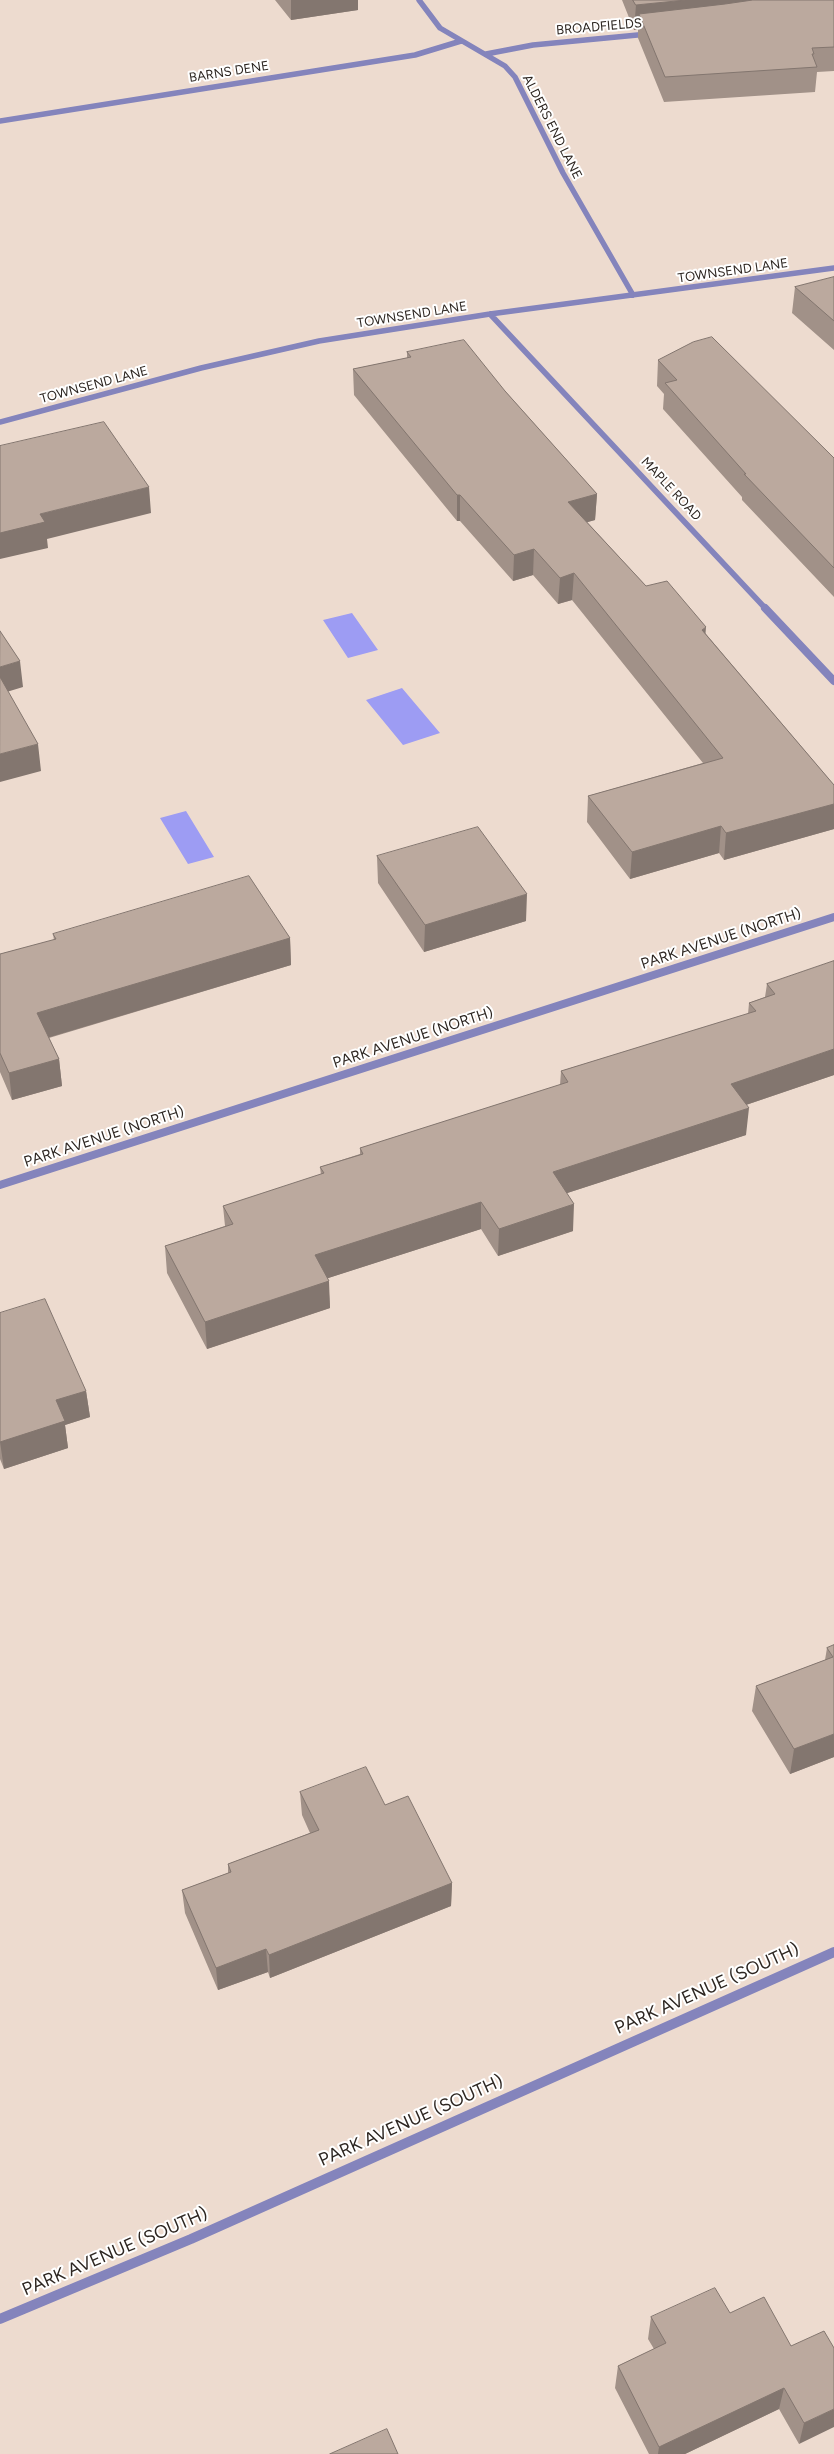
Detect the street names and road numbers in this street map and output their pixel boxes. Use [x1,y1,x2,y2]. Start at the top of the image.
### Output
street label: BROADFIELDS [556,15,642,39]
street label: BARNS DENE [188,58,270,86]
street label: ALDERS END LANE [519,72,585,182]
street label: TOWNSEND LANE [677,256,789,286]
street label: TOWNSEND LANE [356,299,468,331]
street label: TOWNSEND LANE [38,363,150,407]
street label: MAPLE ROAD [638,454,704,524]
street label: PARK AVENUE (NORTH) [639,905,803,973]
street label: PARK AVENUE (NORTH) [331,1004,495,1072]
street label: PARK AVENUE (NORTH) [22,1103,186,1171]
street label: PARK AVENUE (SOUTH) [612,1939,802,2039]
street label: PARK AVENUE (SOUTH) [316,2071,506,2171]
street label: PARK AVENUE (SOUTH) [19,2203,211,2301]

